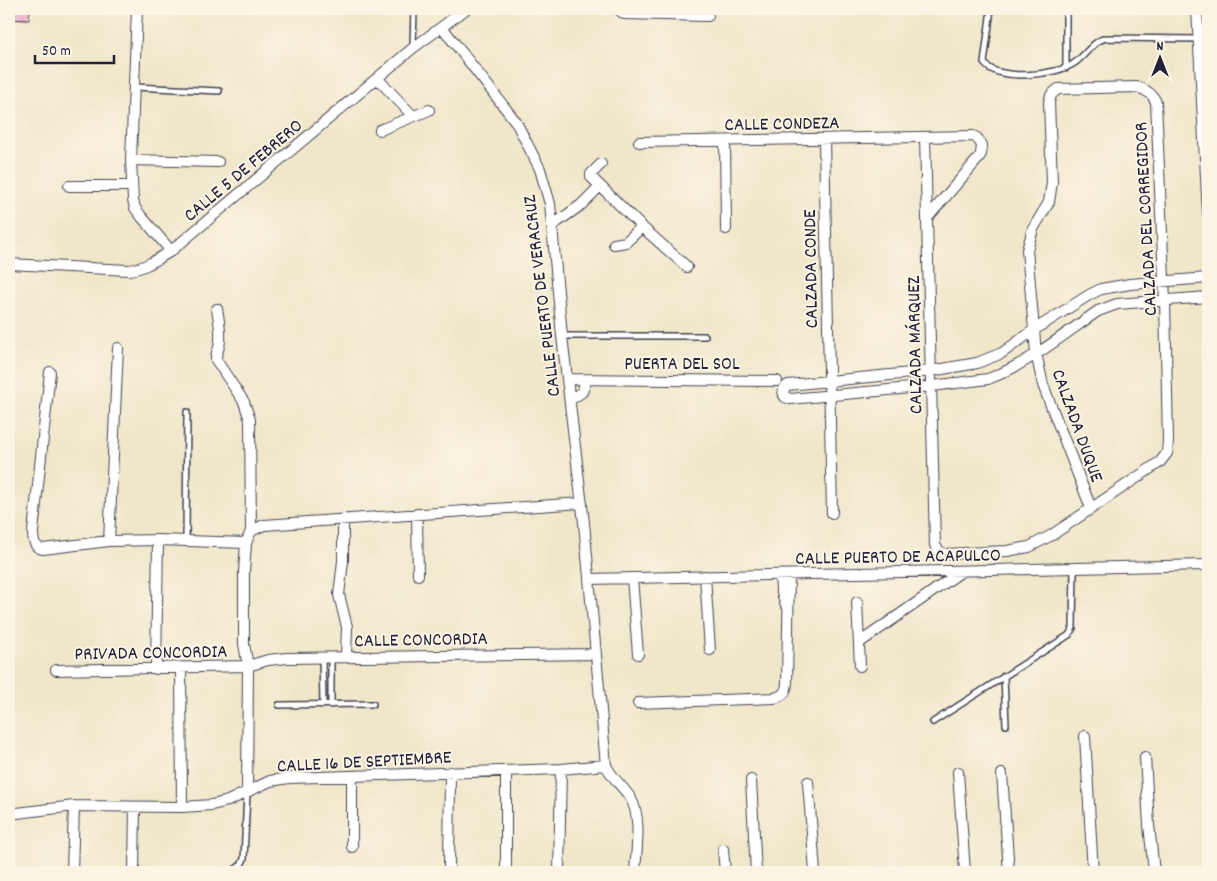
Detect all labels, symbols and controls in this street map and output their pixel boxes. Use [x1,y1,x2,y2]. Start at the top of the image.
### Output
scale bar [35,32,114,64]
north arrow [1134,32,1184,82]
text: N [1157,37,1164,57]
text: 50 m [42,41,71,63]
street label: CALLE CONDEZA [724,111,840,140]
street label: CALLE 5 DE FEBRERO [179,114,310,230]
street label: CALZADA DEL CORREGIDOR [1129,121,1166,317]
street label: CALLE PUERTO DE VERACRUZ [518,192,569,398]
street label: CALZADA CONDE [798,209,827,329]
street label: CALZADA MÁRQUEZ [902,275,931,414]
street label: PUERTA DEL SOL [624,352,740,379]
street label: CALZADA DUQUE [1043,366,1109,487]
street label: CALLE PUERTO DE ACAPULCO [795,543,1001,574]
street label: CALLE CONCORDIA [354,627,488,656]
street label: PRIVADA CONCORDIA [74,640,228,669]
street label: CALLE 16 DE SEPTIEMBRE [276,745,452,782]

